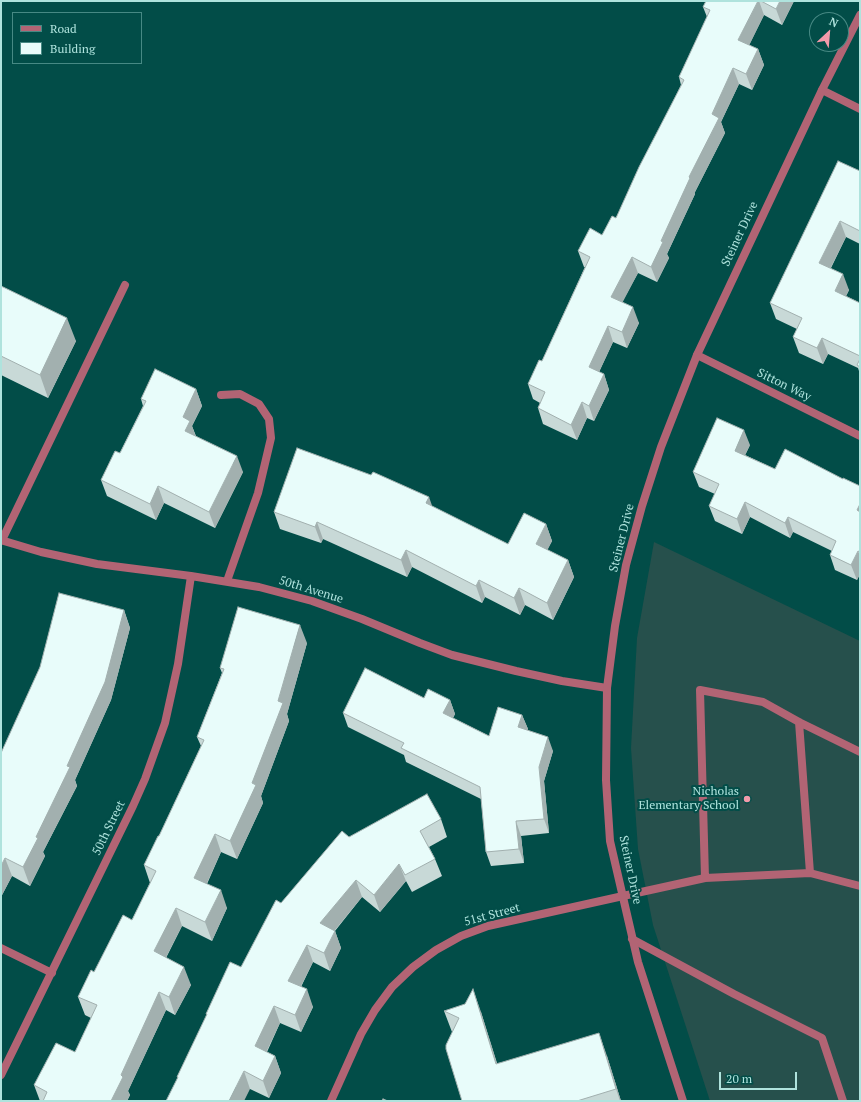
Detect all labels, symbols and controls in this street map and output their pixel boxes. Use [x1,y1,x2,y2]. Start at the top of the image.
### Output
legend [12,12,142,64]
north arrow [809,12,849,52]
text: N [827,14,841,30]
text: Road [50,21,77,36]
text: Building [50,41,95,56]
street label: Steiner Drive [719,199,761,269]
street label: Sitton Way [755,366,813,404]
street label: Steiner Drive [607,502,637,574]
street label: 50th Avenue [277,573,345,607]
place label: Nicholas Elementary School [639,785,739,813]
marker: Nicholas Elementary School [742,794,752,804]
street label: 50th Street [90,798,128,858]
street label: Steiner Drive [616,834,644,906]
street label: 51st Street [462,901,522,929]
scale bar [721,1064,799,1090]
text: 20 m [726,1071,752,1086]

